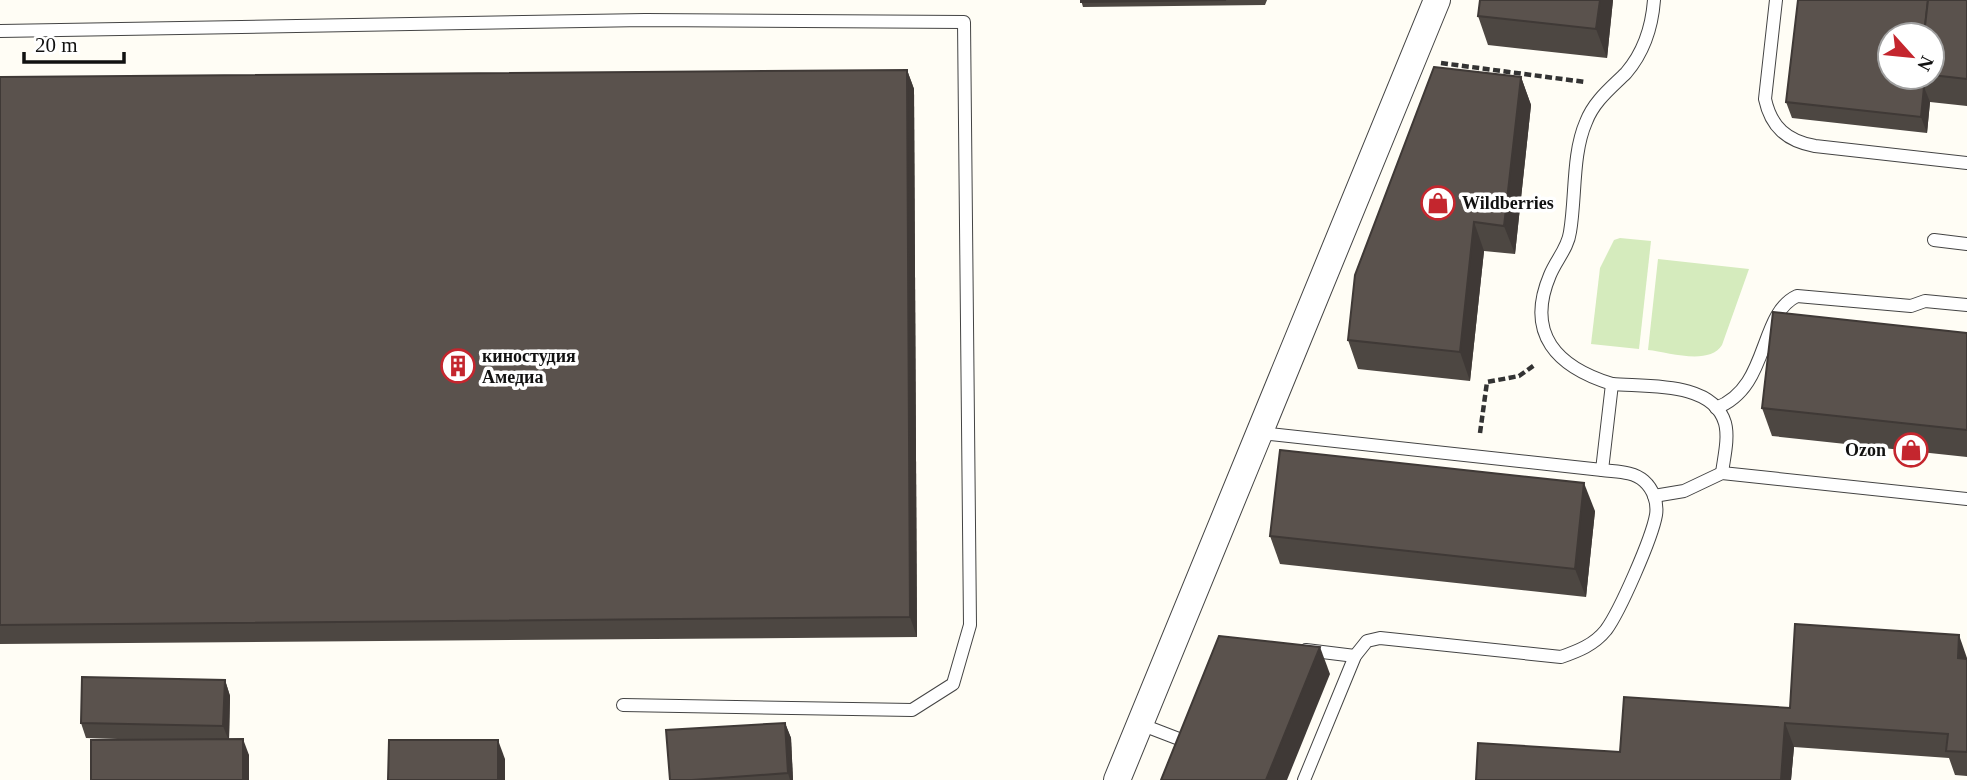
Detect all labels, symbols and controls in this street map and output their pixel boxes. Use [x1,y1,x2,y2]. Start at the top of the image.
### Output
scale bar [24,21,124,65]
north arrow [1876,21,1946,91]
text: 20 m [35,33,78,57]
text: N [1913,53,1938,75]
shop icon: Wildberries [1419,184,1457,222]
place label: Wildberries [1462,193,1554,213]
place label: киностудия Амедиа [482,346,576,387]
building icon: киностудия Амедиа [439,347,477,385]
shop icon: Ozon [1892,431,1930,469]
place label: Ozon [1845,440,1886,460]

